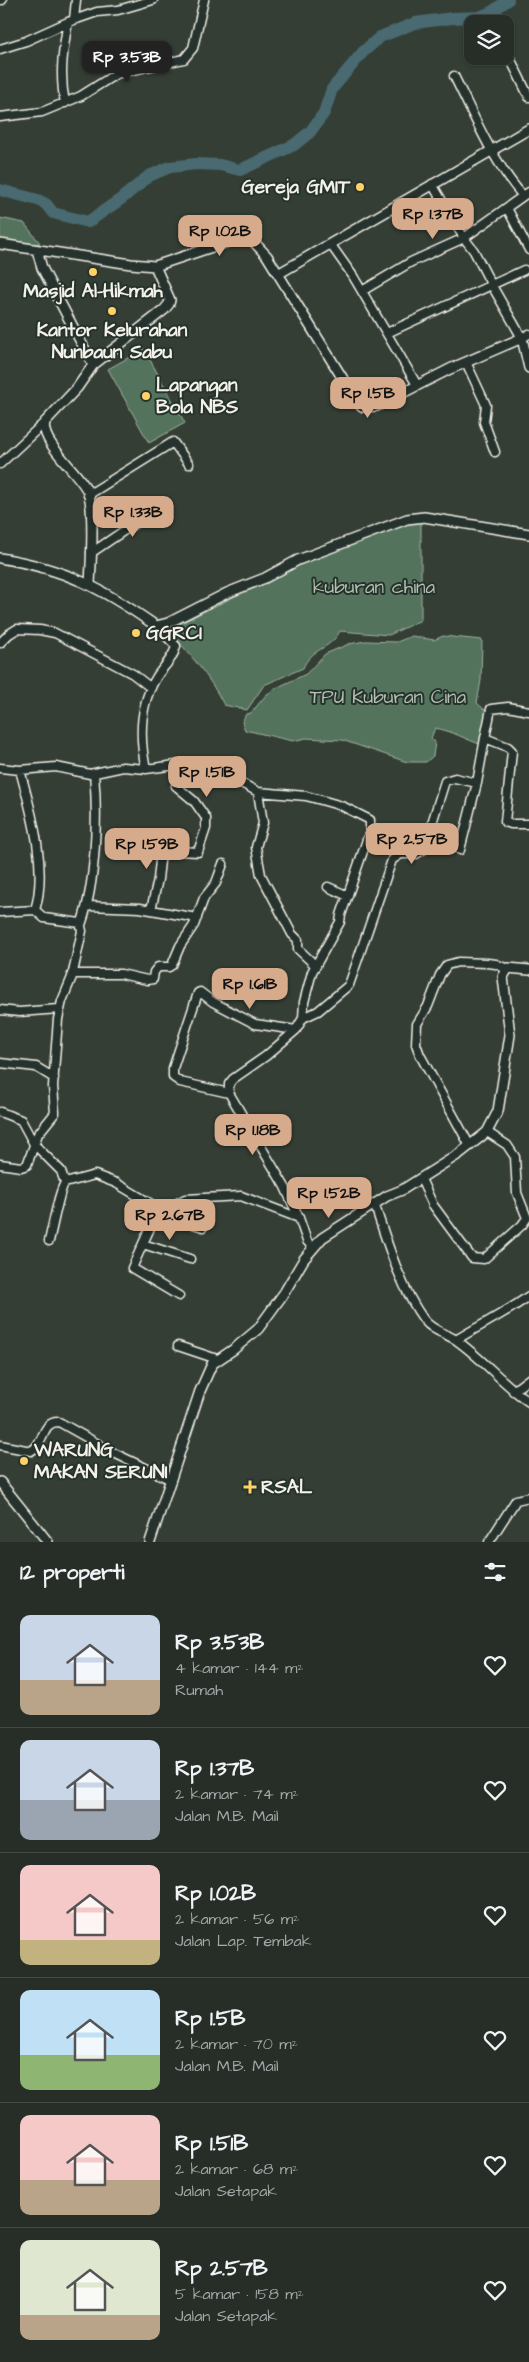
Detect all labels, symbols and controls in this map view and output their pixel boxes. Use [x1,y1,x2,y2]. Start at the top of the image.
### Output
map controls [464,15,514,65]
button: layers [464,15,514,65]
pin: Rp 3.53B [75,41,179,83]
text: Rp 3.53B [93,46,161,68]
place label: Gereja GMIT [242,174,351,201]
marker: Gereja GMIT [354,181,366,193]
pin: Rp 1.37B [381,198,485,240]
text: Rp 1.37B [403,203,463,225]
pin: Rp 1.02B [168,214,272,257]
text: Rp 1.02B [189,220,251,242]
marker: Masjid Al-Hikmah [87,266,99,278]
place label: Masjid Al-Hikmah [23,278,163,305]
marker: Kantor Kelurahan Nunbaun Sabu [106,305,118,317]
place label: Kantor Kelurahan Nunbaun Sabu [37,317,188,366]
place label: Lapangan Bola NBS [156,372,238,421]
pin: Rp 1.5B [322,376,414,419]
text: Rp 1.5B [341,382,395,404]
marker: Lapangan Bola NBS [140,390,152,402]
pin: Rp 1.33B [81,496,185,538]
text: Rp 1.33B [104,501,162,523]
park label: kuburan china [313,574,436,601]
place label: GGRCI [146,620,202,647]
marker: GGRCI [130,627,142,639]
park label: TPU Kuburan Cina [310,684,467,711]
pin: Rp 1.51B [155,756,259,798]
text: Rp 1.51B [179,761,235,783]
pin: Rp 2.57B [360,822,464,865]
pin: Rp 1.59B [95,828,199,870]
text: Rp 2.57B [377,828,447,850]
text: Rp 1.59B [116,833,178,855]
pin: Rp 1.61B [198,968,302,1010]
text: Rp 1.61B [223,973,277,995]
pin: Rp 1.18B [201,1114,305,1156]
text: Rp 1.18B [226,1119,280,1141]
pin: Rp 1.52B [277,1176,381,1219]
text: Rp 1.52B [298,1182,360,1204]
pin: Rp 2.67B [118,1198,222,1241]
text: Rp 2.67B [135,1204,205,1226]
place label: WARUNG MAKAN SERUNI [33,1437,168,1486]
marker: WARUNG MAKAN SERUNI [18,1455,30,1467]
place label: RSAL [261,1474,313,1501]
marker: RSAL [243,1480,257,1494]
text: 12 properti [20,1558,125,1587]
icon: filters [481,1558,509,1586]
text: Rp 3.53B [175,1628,264,1657]
icon: home [60,1635,120,1695]
icon: heart [481,1651,509,1679]
text: 4 kamar · 144 m² [175,1657,303,1679]
text: Rumah [175,1679,223,1701]
text: Rp 1.37B [175,1754,254,1783]
icon: home [60,1760,120,1820]
icon: heart [481,1776,509,1804]
text: 2 kamar · 74 m² [175,1783,299,1805]
text: Jalan M.B. Mail [175,1805,279,1827]
text: Rp 1.02B [175,1879,256,1908]
icon: home [60,1885,120,1945]
icon: heart [481,1901,509,1929]
text: 2 kamar · 56 m² [175,1908,299,1930]
text: Jalan Lap. Tembak [175,1930,311,1952]
text: Rp 1.5B [175,2004,246,2033]
icon: home [60,2010,120,2070]
icon: heart [481,2026,509,2054]
text: 2 kamar · 70 m² [175,2033,298,2055]
text: Jalan M.B. Mail [175,2055,279,2077]
text: Rp 1.51B [175,2129,248,2158]
icon: home [60,2135,120,2195]
icon: heart [481,2151,509,2179]
text: 2 kamar · 68 m² [175,2158,298,2180]
text: Jalan Setapak [175,2180,277,2202]
text: Rp 2.57B [175,2254,268,2283]
icon: home [60,2260,120,2320]
icon: heart [481,2276,509,2304]
text: 5 kamar · 158 m² [175,2283,304,2305]
text: Jalan Setapak [175,2305,277,2327]

